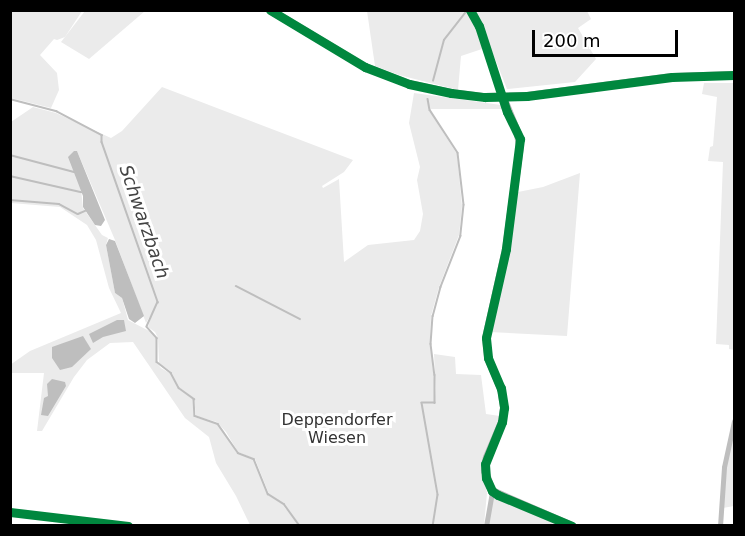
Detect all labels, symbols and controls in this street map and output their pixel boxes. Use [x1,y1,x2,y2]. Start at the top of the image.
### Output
scale bar [535,18,680,56]
text: 200 m [543,30,601,51]
water label: Schwarzbach [114,162,174,282]
park label: Deppendorfer Wiesen [281,410,393,448]

